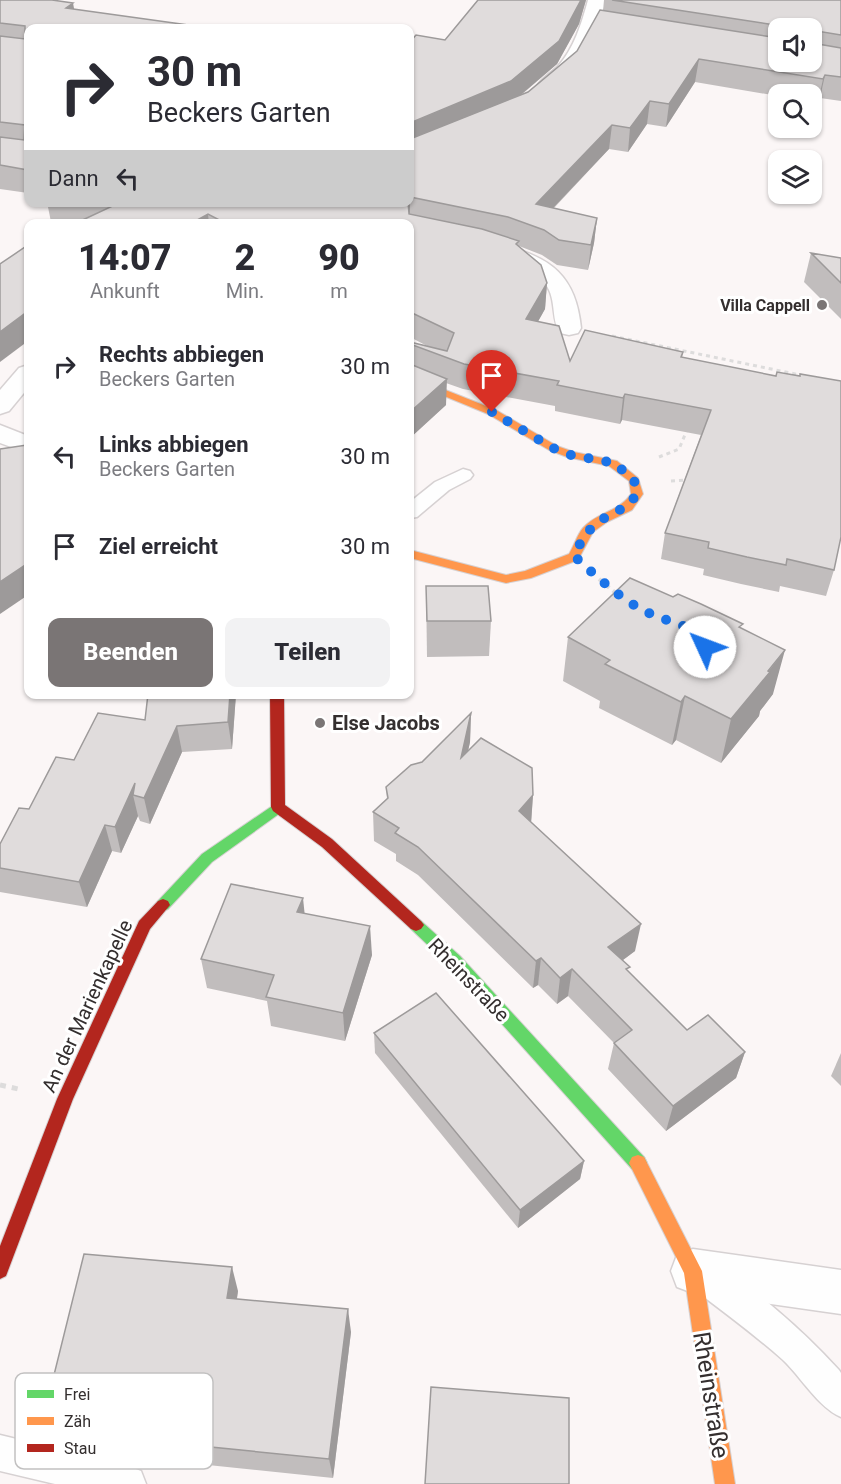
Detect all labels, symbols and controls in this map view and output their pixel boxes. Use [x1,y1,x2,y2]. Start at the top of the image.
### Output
map controls [768,18,822,204]
button: sound [768,18,822,72]
text: 30 m [147,47,242,96]
icon: right [48,48,126,126]
button: search [768,84,822,138]
text: Beckers Garten [147,97,331,129]
button: layers [768,150,822,204]
icon: left [111,162,144,195]
text: Dann [48,166,99,191]
text: 14:07 [78,237,172,279]
text: 2 [235,237,255,279]
text: 90 [318,237,360,279]
text: Ankunft [90,279,160,303]
text: Min. [226,279,264,303]
text: m [330,279,348,303]
place label: Villa Cappell [720,296,810,315]
marker: Villa Cappell [815,298,829,312]
text: Rechts abbiegen [99,342,264,367]
icon: right [48,350,81,383]
pin [466,350,517,412]
text: 30 m [341,354,390,379]
icon: arrive [475,359,508,392]
text: Beckers Garten [99,367,235,391]
text: Links abbiegen [99,432,249,457]
icon: left [48,440,81,473]
text: 30 m [341,444,390,469]
text: Beckers Garten [99,457,235,481]
icon: arrive [48,530,81,563]
text: Ziel erreicht [99,534,218,559]
text: 30 m [341,534,390,559]
position arrow [673,615,737,679]
button: Beenden [48,618,213,687]
button: Teilen [225,618,390,687]
place label: Else Jacobs [332,711,440,735]
marker: Else Jacobs [313,716,327,730]
street label: An der Marienkapelle [37,916,137,1096]
street label: Rheinstraße [423,933,515,1027]
street label: Rheinstraße [687,1330,735,1460]
legend [15,1373,213,1469]
text: Frei [64,1385,90,1404]
text: Zäh [64,1412,91,1431]
text: Stau [64,1439,96,1458]

